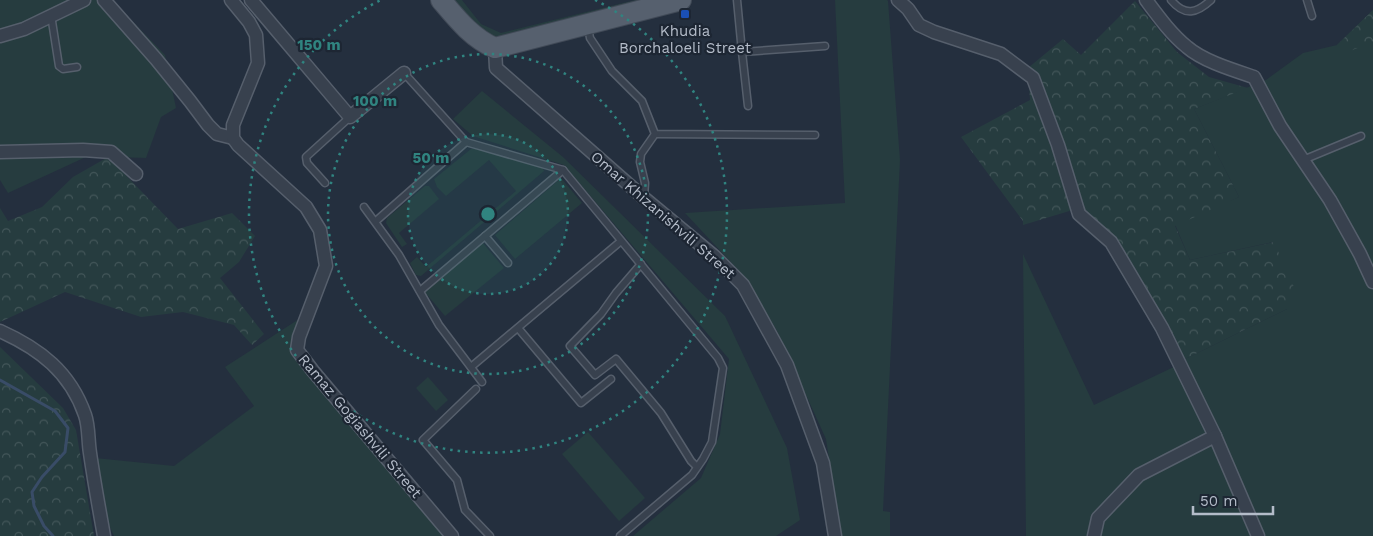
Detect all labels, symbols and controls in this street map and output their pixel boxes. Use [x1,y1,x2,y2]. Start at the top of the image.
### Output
marker: Khudia Borchaloeli Street [679,8,691,20]
place label: Khudia Borchaloeli Street [619,22,752,57]
text: 150 m [297,36,341,54]
text: 100 m [353,92,397,110]
street label: Omar Khizanishvili Street [587,147,739,283]
text: 50 m [413,149,449,167]
centre of rings [479,205,497,223]
street label: Ramaz Gogiashvili Street [295,350,426,502]
scale bar [1193,484,1273,516]
text: 50 m [1200,492,1237,510]

